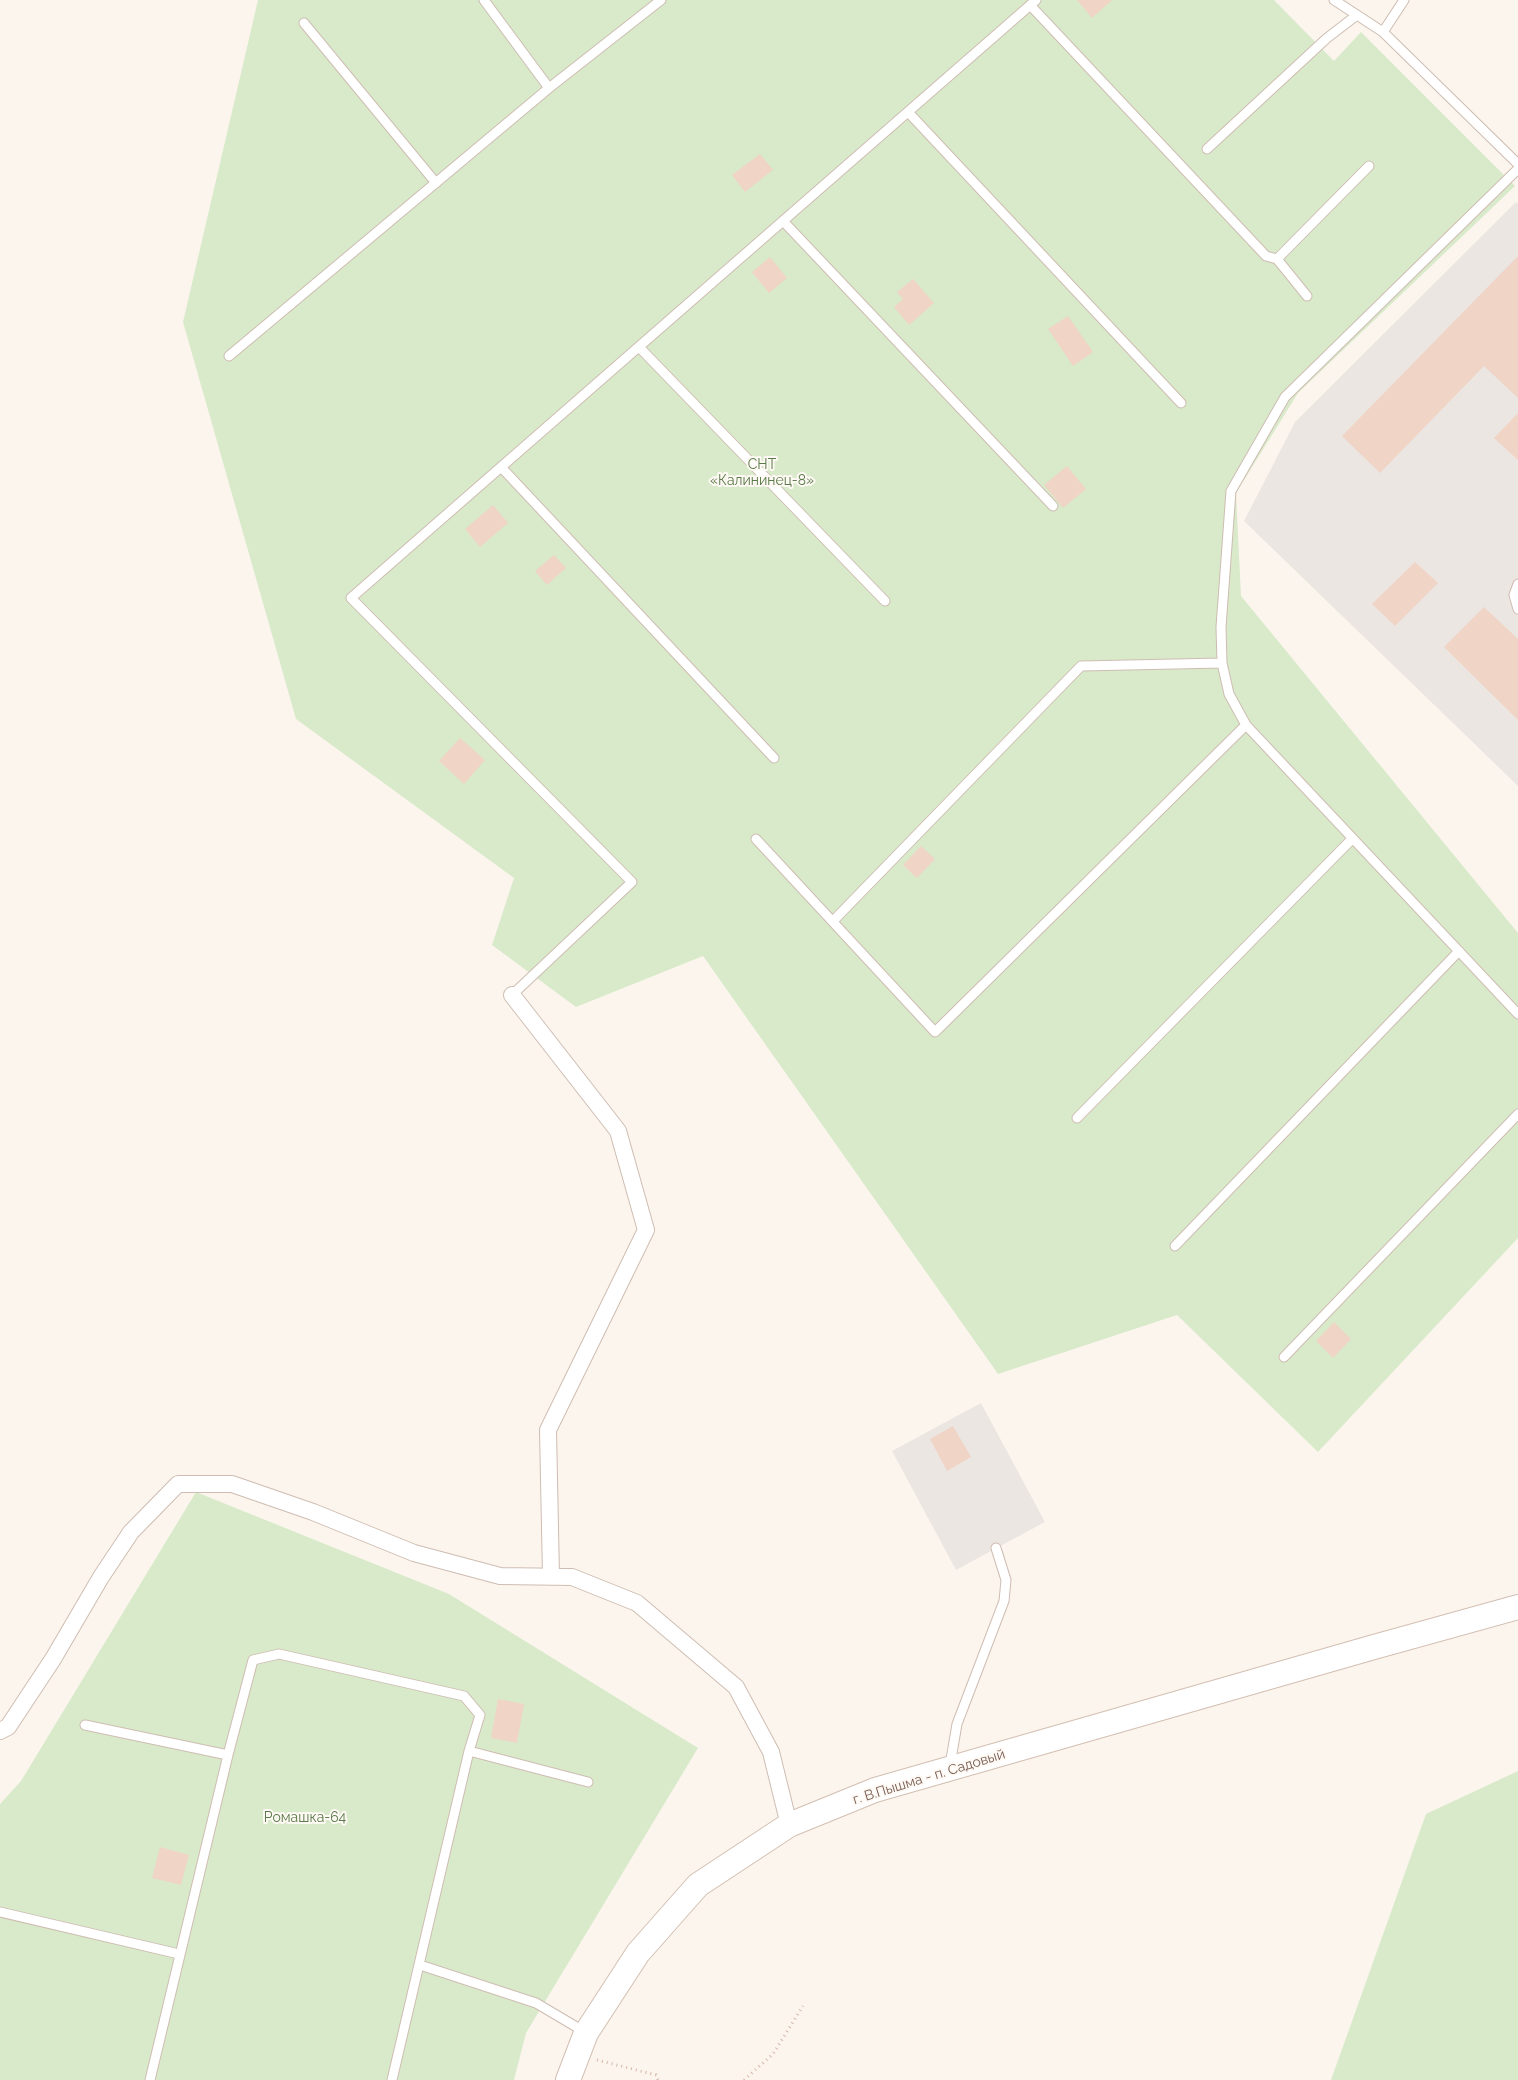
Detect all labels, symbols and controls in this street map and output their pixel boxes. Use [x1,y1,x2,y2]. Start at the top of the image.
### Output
park label: СНТ «Калининец-8» [710,457,814,490]
street label: г. В.Пышма - п. Садовый [851,1746,1007,1808]
park label: Ромашка-64 [264,1810,346,1826]

